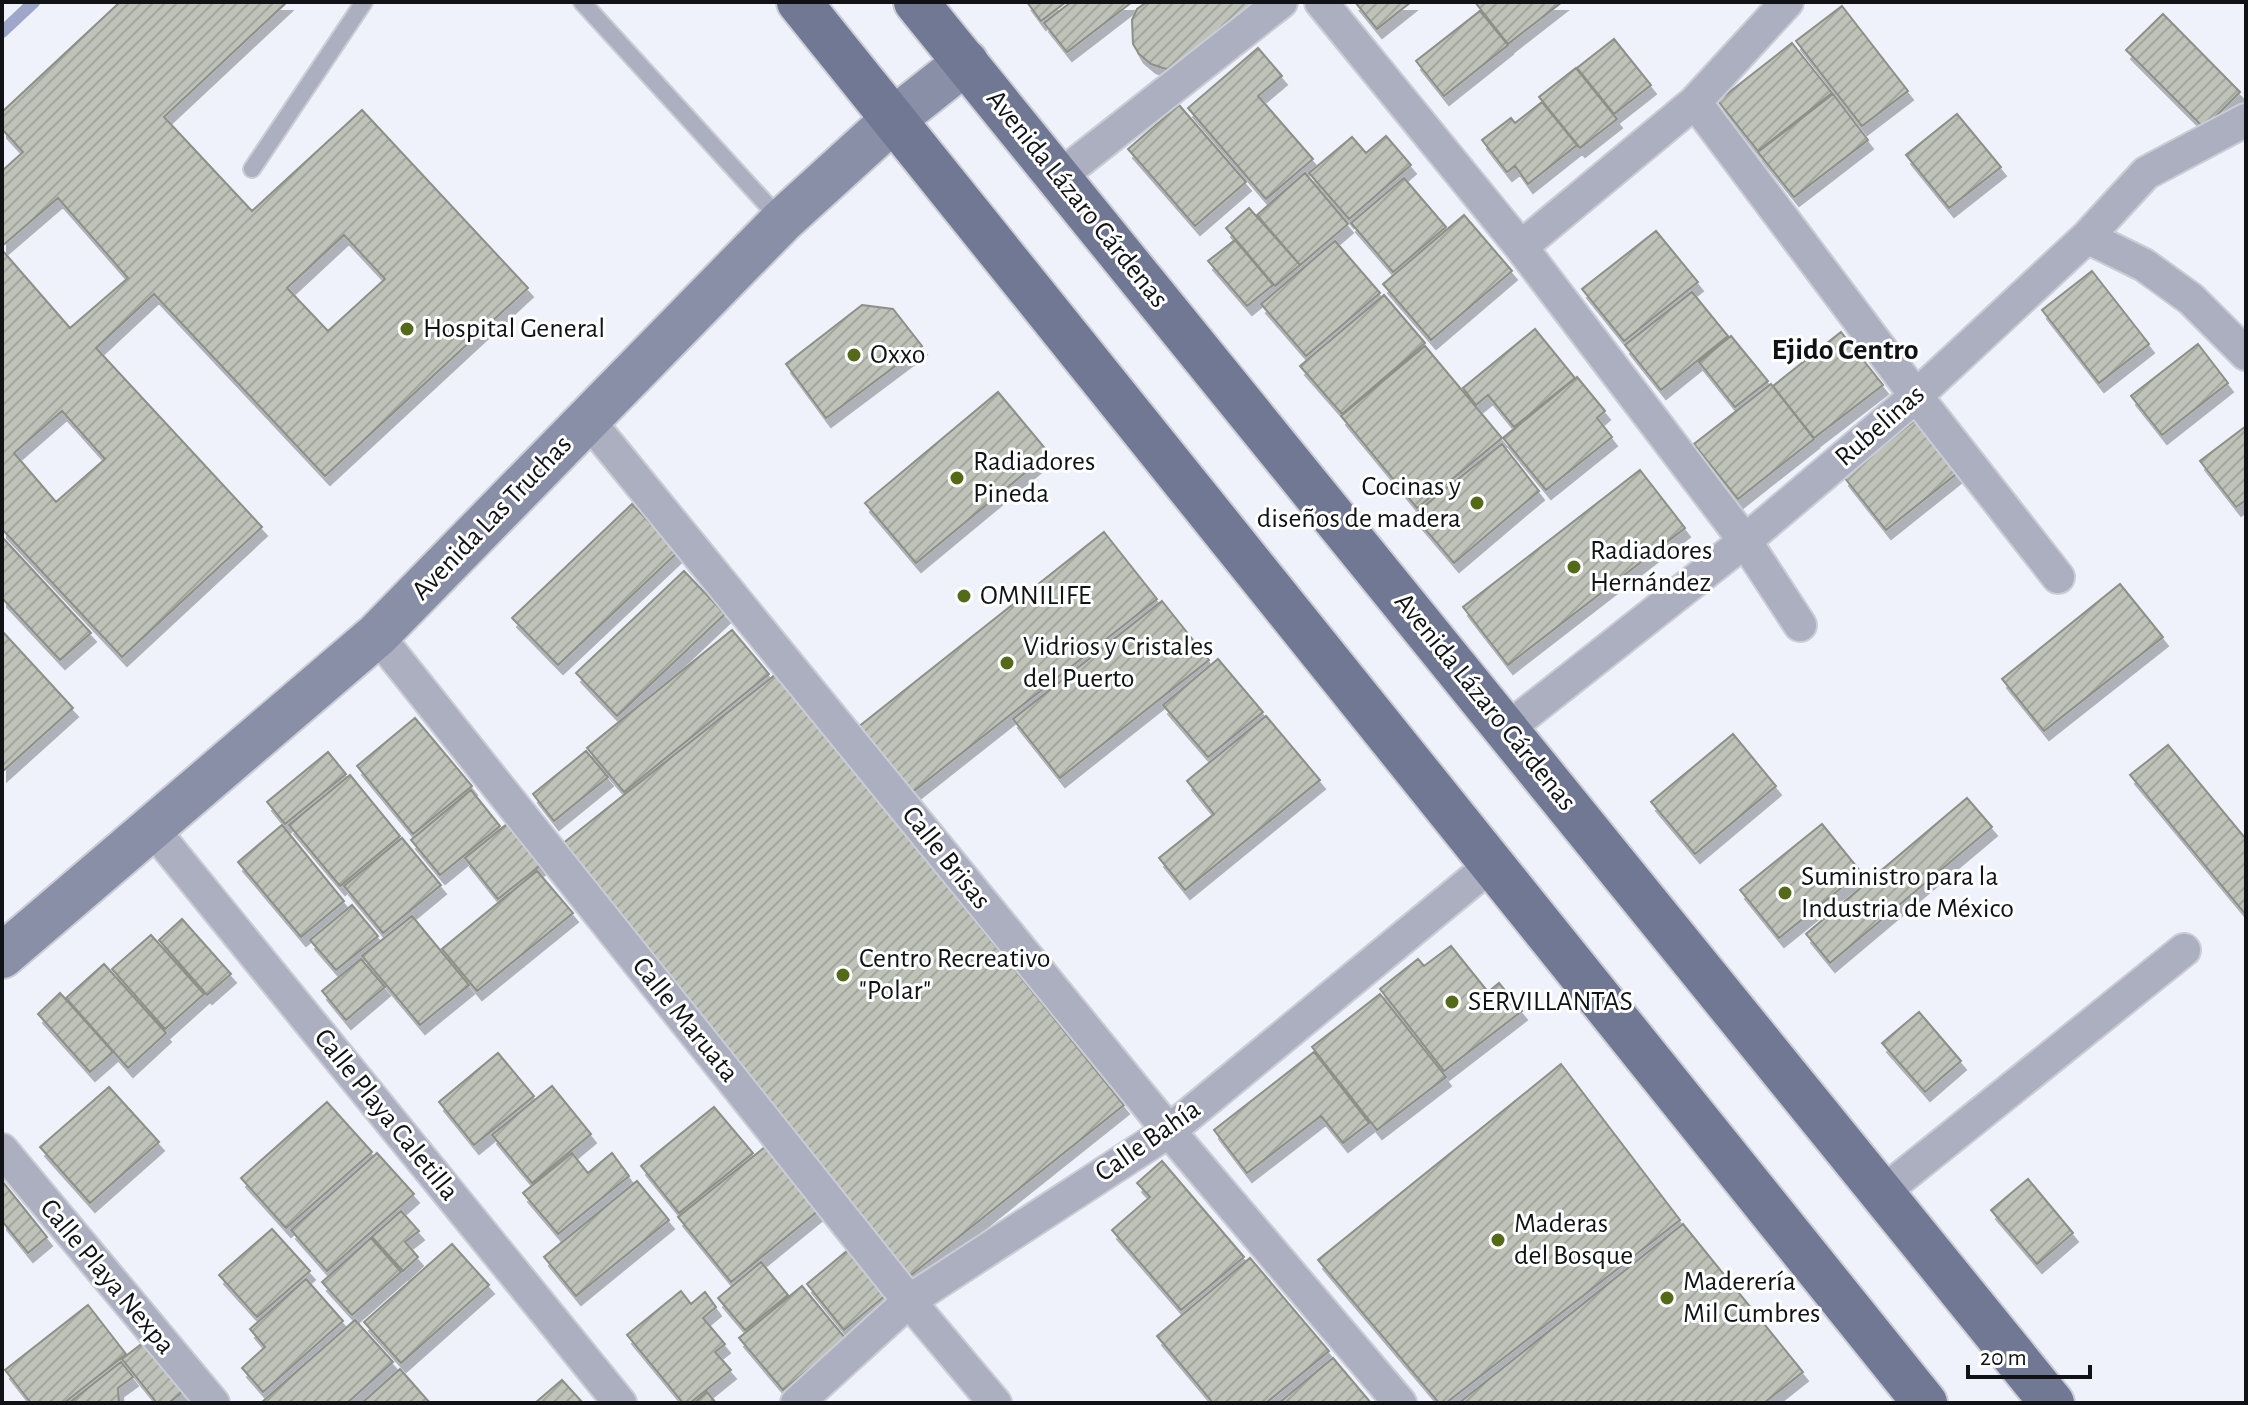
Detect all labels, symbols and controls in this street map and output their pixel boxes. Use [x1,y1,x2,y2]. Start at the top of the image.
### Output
street label: Avenida Lázaro Cárdenas [981,85,1173,313]
place label: Hospital General [423,315,605,343]
marker: Hospital General [398,320,416,338]
district label: Ejido Centro [1771,335,1919,365]
place label: Oxxo [870,341,925,369]
marker: Oxxo [845,346,863,364]
street label: Rubelinas [1830,380,1930,472]
street label: Avenida Las Truchas [407,430,577,606]
place label: Radiadores Pineda [973,448,1095,508]
marker: Radiadores Pineda [948,469,966,487]
place label: Cocinas y diseños de madera [1257,473,1461,533]
marker: Cocinas y diseños de madera [1468,494,1486,512]
place label: Radiadores Hernández [1590,537,1712,597]
marker: Radiadores Hernández [1565,558,1583,576]
place label: OMNILIFE [980,582,1091,610]
marker: OMNILIFE [955,587,973,605]
street label: Avenida Lázaro Cárdenas [1389,588,1581,816]
place label: Vidrios y Cristales del Puerto [1023,633,1213,693]
marker: Vidrios y Cristales del Puerto [998,654,1016,672]
street label: Calle Brisas [896,801,996,915]
place label: Suministro para la Industria de México [1801,863,2014,923]
marker: Suministro para la Industria de México [1776,884,1794,902]
place label: Centro Recreativo "Polar" [859,945,1050,1005]
street label: Calle Maruata [626,952,744,1088]
marker: Centro Recreativo "Polar" [834,966,852,984]
place label: SERVILLANTAS [1468,988,1633,1016]
marker: SERVILLANTAS [1443,993,1461,1011]
street label: Calle Playa Caletilla [308,1024,464,1206]
street label: Calle Bahía [1090,1095,1206,1187]
street label: Calle Playa Nexpa [34,1194,180,1360]
place label: Maderas del Bosque [1514,1210,1633,1270]
marker: Maderas del Bosque [1489,1231,1507,1249]
place label: Maderería Mil Cumbres [1683,1268,1820,1328]
marker: Maderería Mil Cumbres [1658,1289,1676,1307]
scale bar [1968,1329,2090,1379]
text: 20 m [1980,1346,2027,1370]

